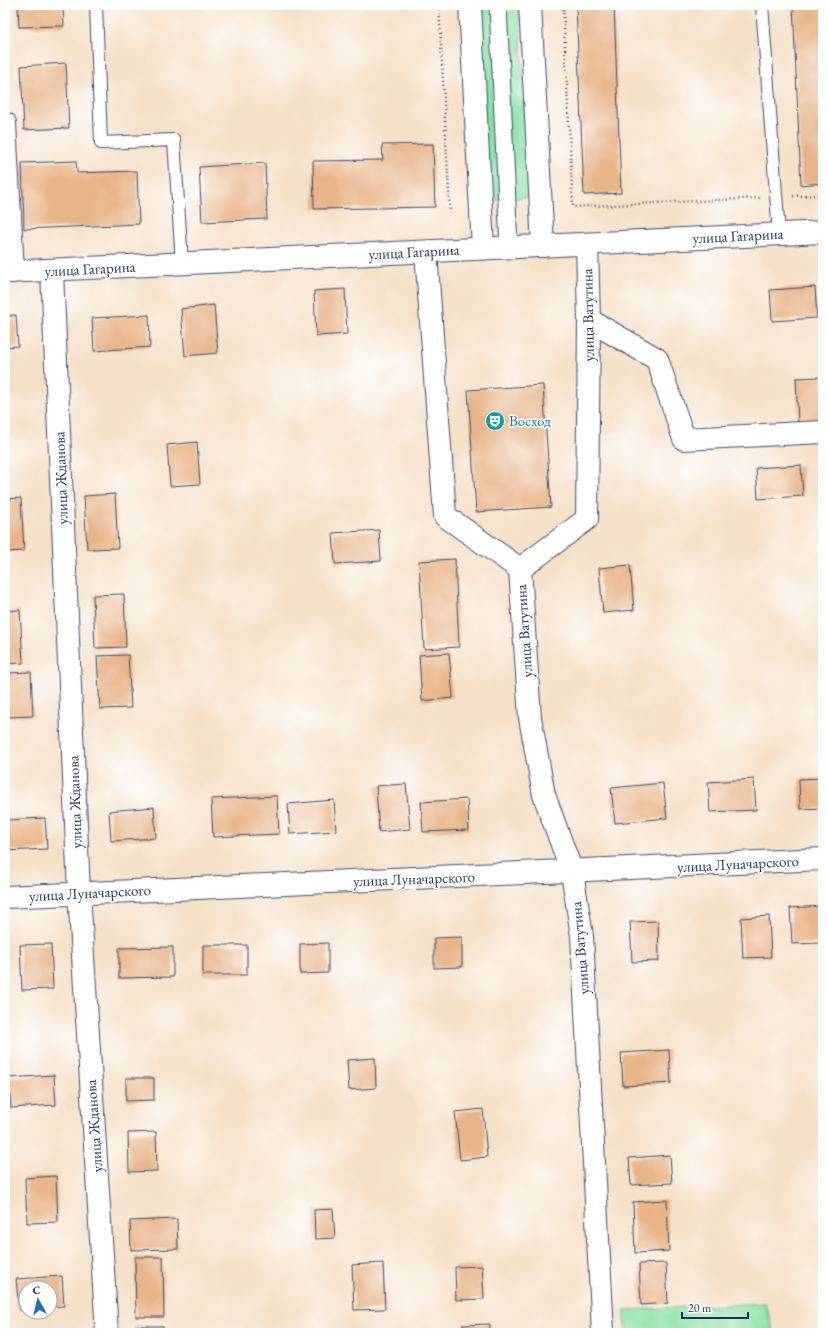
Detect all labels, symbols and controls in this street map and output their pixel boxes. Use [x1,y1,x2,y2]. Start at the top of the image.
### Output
street label: улица Гагарина [692,224,784,247]
street label: улица Гагарина [368,240,460,263]
street label: улица Гагарина [44,257,136,280]
street label: улица Ватутина [577,268,598,362]
theatre icon: Восход [484,410,506,432]
place label: Восход [509,411,551,430]
street label: улица Жданова [49,431,72,525]
street label: улица Ватутина [511,584,536,678]
street label: улица Жданова [63,755,86,849]
street label: улица Луначарского [676,851,799,876]
street label: улица Луначарского [353,867,475,890]
street label: улица Луначарского [28,880,151,905]
street label: улица Ватутина [566,901,593,995]
street label: улица Жданова [81,1079,106,1173]
north arrow [18,1280,58,1320]
text: С [32,1283,42,1298]
scale bar [682,1294,748,1320]
text: 20 m [688,1300,712,1316]

